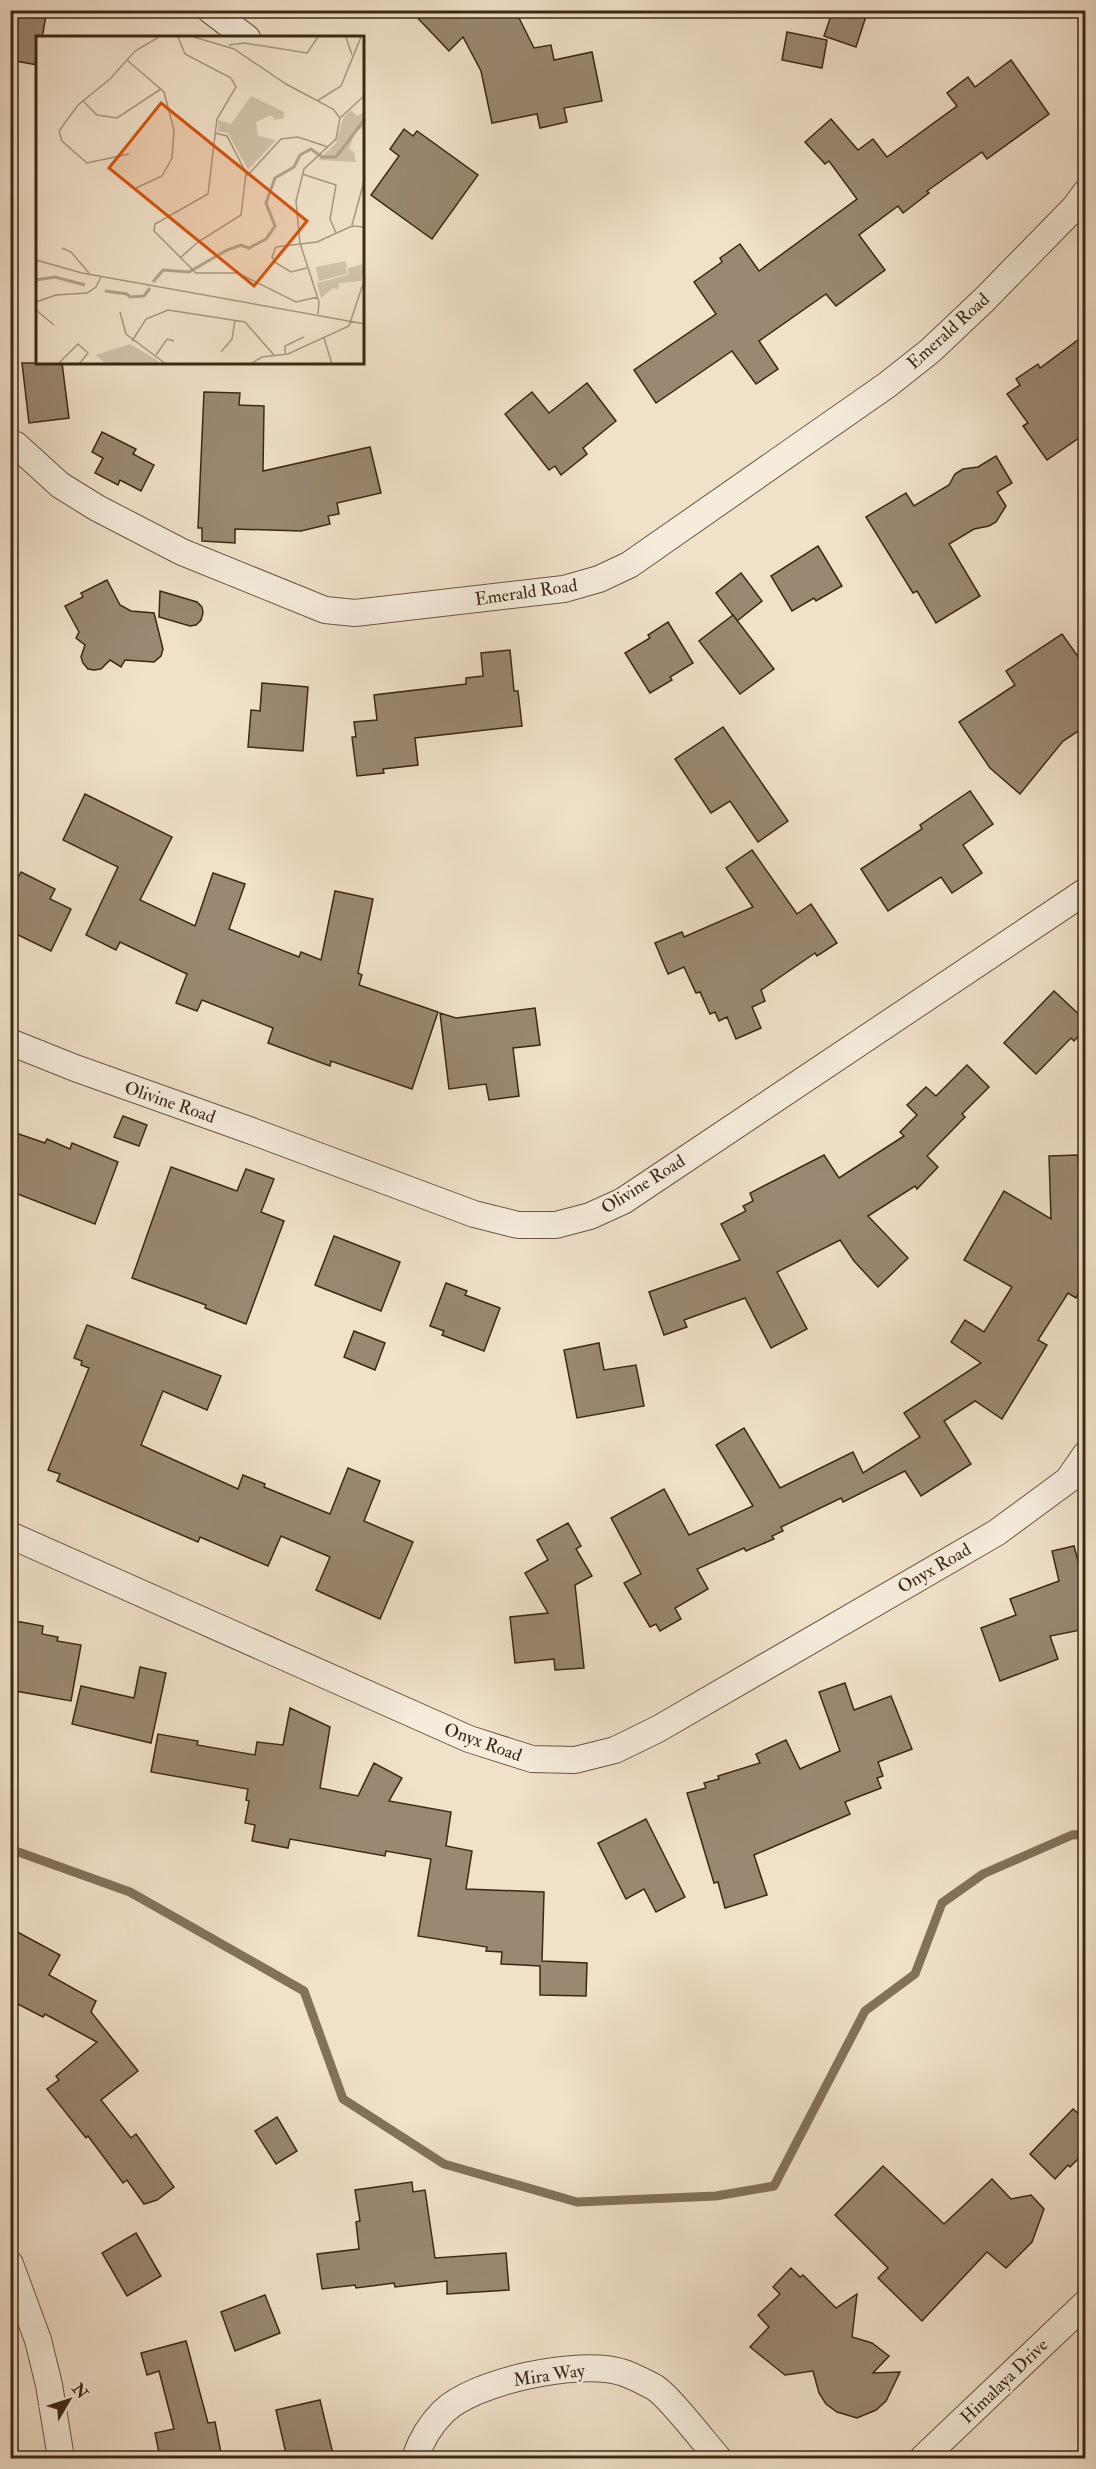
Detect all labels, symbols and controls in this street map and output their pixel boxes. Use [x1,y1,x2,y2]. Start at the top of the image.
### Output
inset map [36,36,364,364]
street label: Emerald Road [902,288,995,374]
street label: Emerald Road [473,574,579,611]
street label: Olivine Road [121,1076,218,1129]
street label: Olivine Road [597,1150,690,1219]
street label: Onyx Road [893,1538,975,1599]
street label: Onyx Road [441,1718,525,1767]
street label: Himalaya Drive [956,2334,1053,2429]
street label: Mira Way [512,2359,587,2392]
north arrow [39,2370,99,2430]
text: N [67,2379,93,2404]

